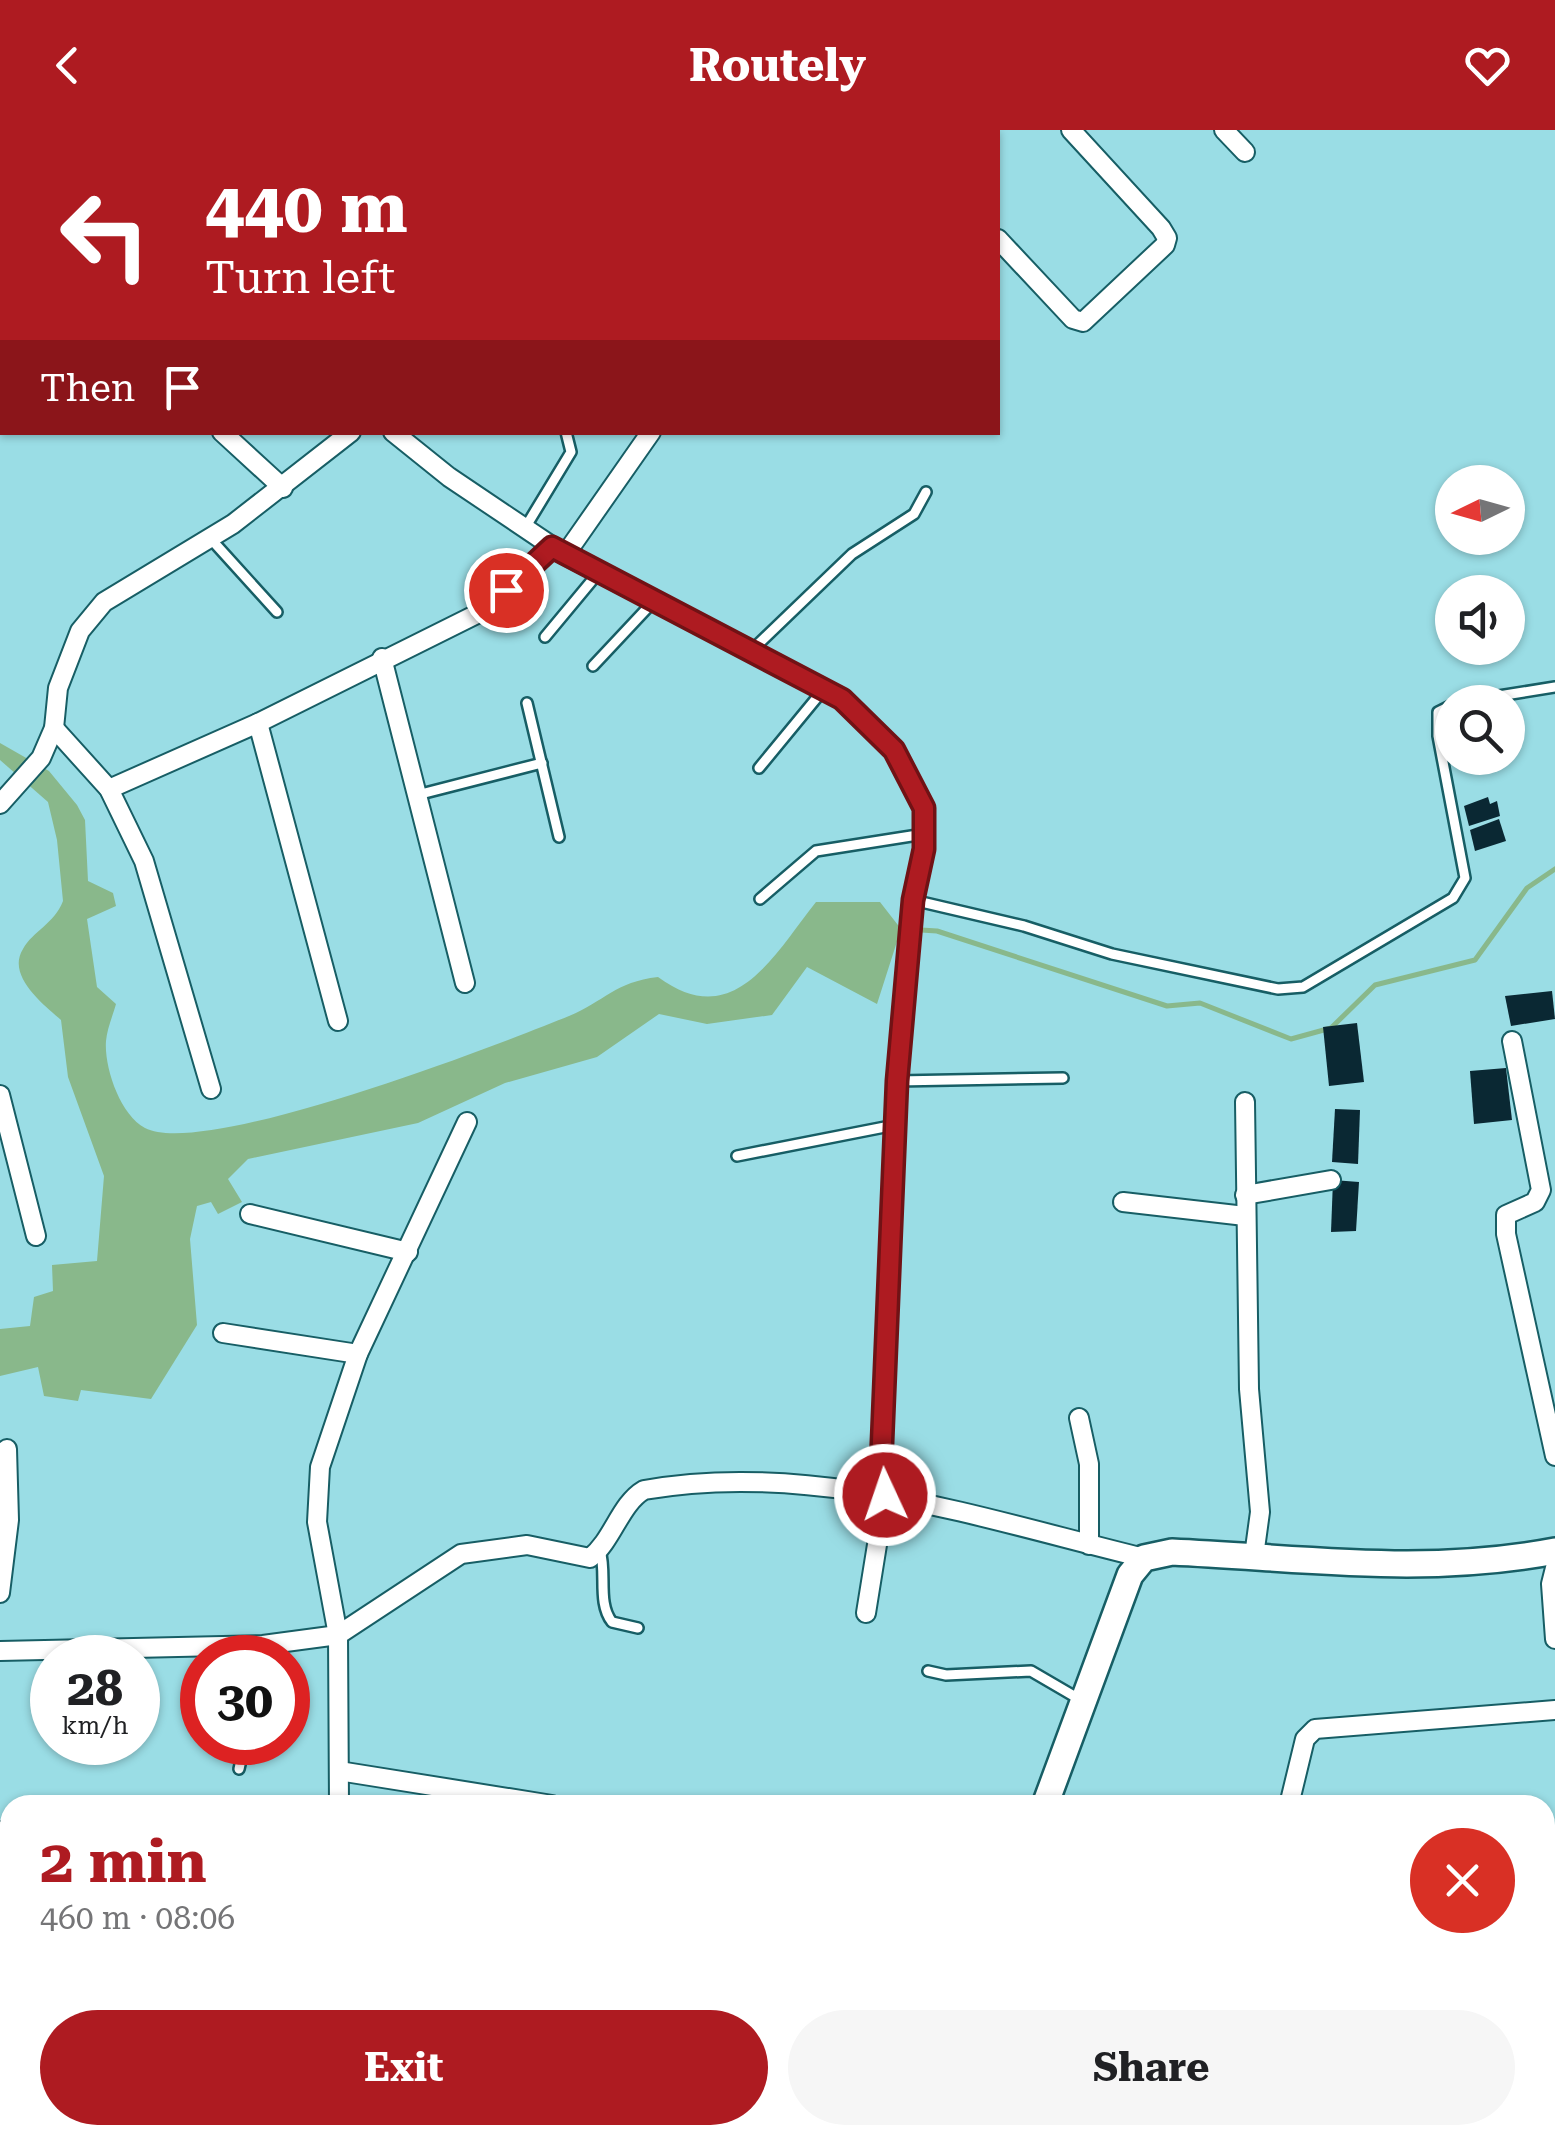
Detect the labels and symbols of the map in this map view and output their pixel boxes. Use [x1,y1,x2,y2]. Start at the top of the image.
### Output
north arrow [1435,465,1525,555]
pin [464,548,549,633]
position arrow [833,1443,937,1547]
speed limit sign: 30 [180,1635,310,1765]

